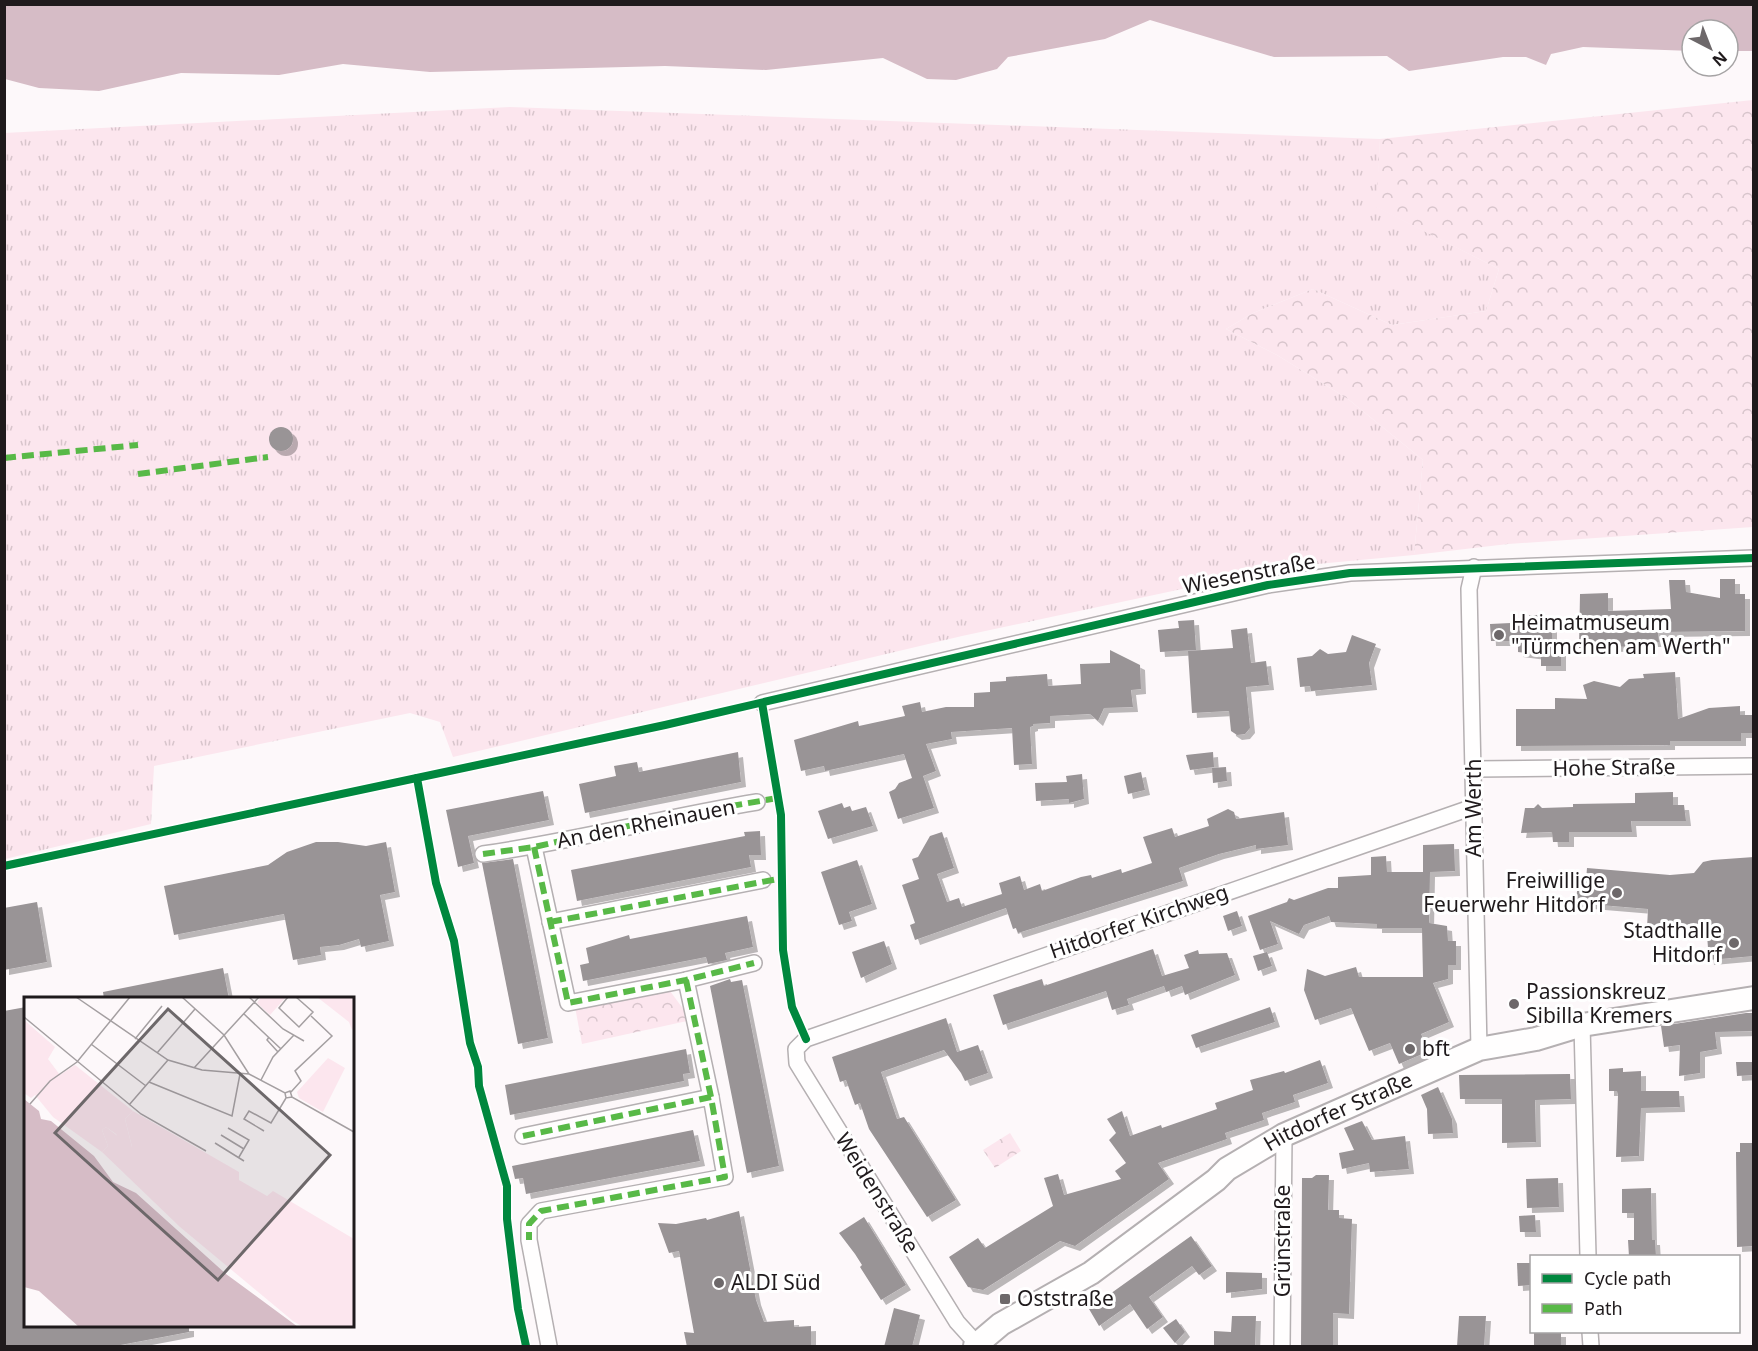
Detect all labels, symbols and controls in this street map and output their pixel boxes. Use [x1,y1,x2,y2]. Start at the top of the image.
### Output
north arrow [1680,18,1740,78]
text: N [1708,47,1732,72]
street label: Wiesenstraße [1180,546,1317,600]
place label: Heimatmuseum "Türmchen am Werth" [1511,608,1731,660]
marker: Heimatmuseum "Türmchen am Werth" [1492,628,1506,642]
street label: Hohe Straße [1552,752,1676,782]
street label: Am Werth [1459,759,1487,857]
street label: An den Rheinauen [554,792,737,854]
place label: Freiwillige Feuerwehr Hitdorf [1423,866,1607,918]
street label: Hitdorfer Kirchweg [1046,877,1232,965]
marker: Freiwillige Feuerwehr Hitdorf [1610,886,1624,900]
place label: Stadthalle Hitdorf [1623,916,1724,968]
marker: Stadthalle Hitdorf [1727,936,1741,950]
place label: Passionskreuz Sibilla Kremers [1526,977,1673,1029]
inset map [24,997,354,1327]
marker: Passionskreuz Sibilla Kremers [1507,997,1521,1011]
place label: bft [1422,1034,1450,1062]
marker: bft [1403,1042,1417,1056]
street label: Hitdorfer Straße [1258,1065,1416,1157]
street label: Weidenstraße [830,1127,926,1258]
street label: Grünstraße [1268,1185,1296,1297]
legend [1530,1255,1740,1333]
text: Cycle path [1584,1266,1671,1290]
place label: ALDI Süd [731,1268,821,1296]
marker: ALDI Süd [712,1276,726,1290]
place label: Oststraße [1017,1284,1114,1312]
marker: Oststraße [998,1292,1012,1306]
text: Path [1584,1296,1623,1320]

